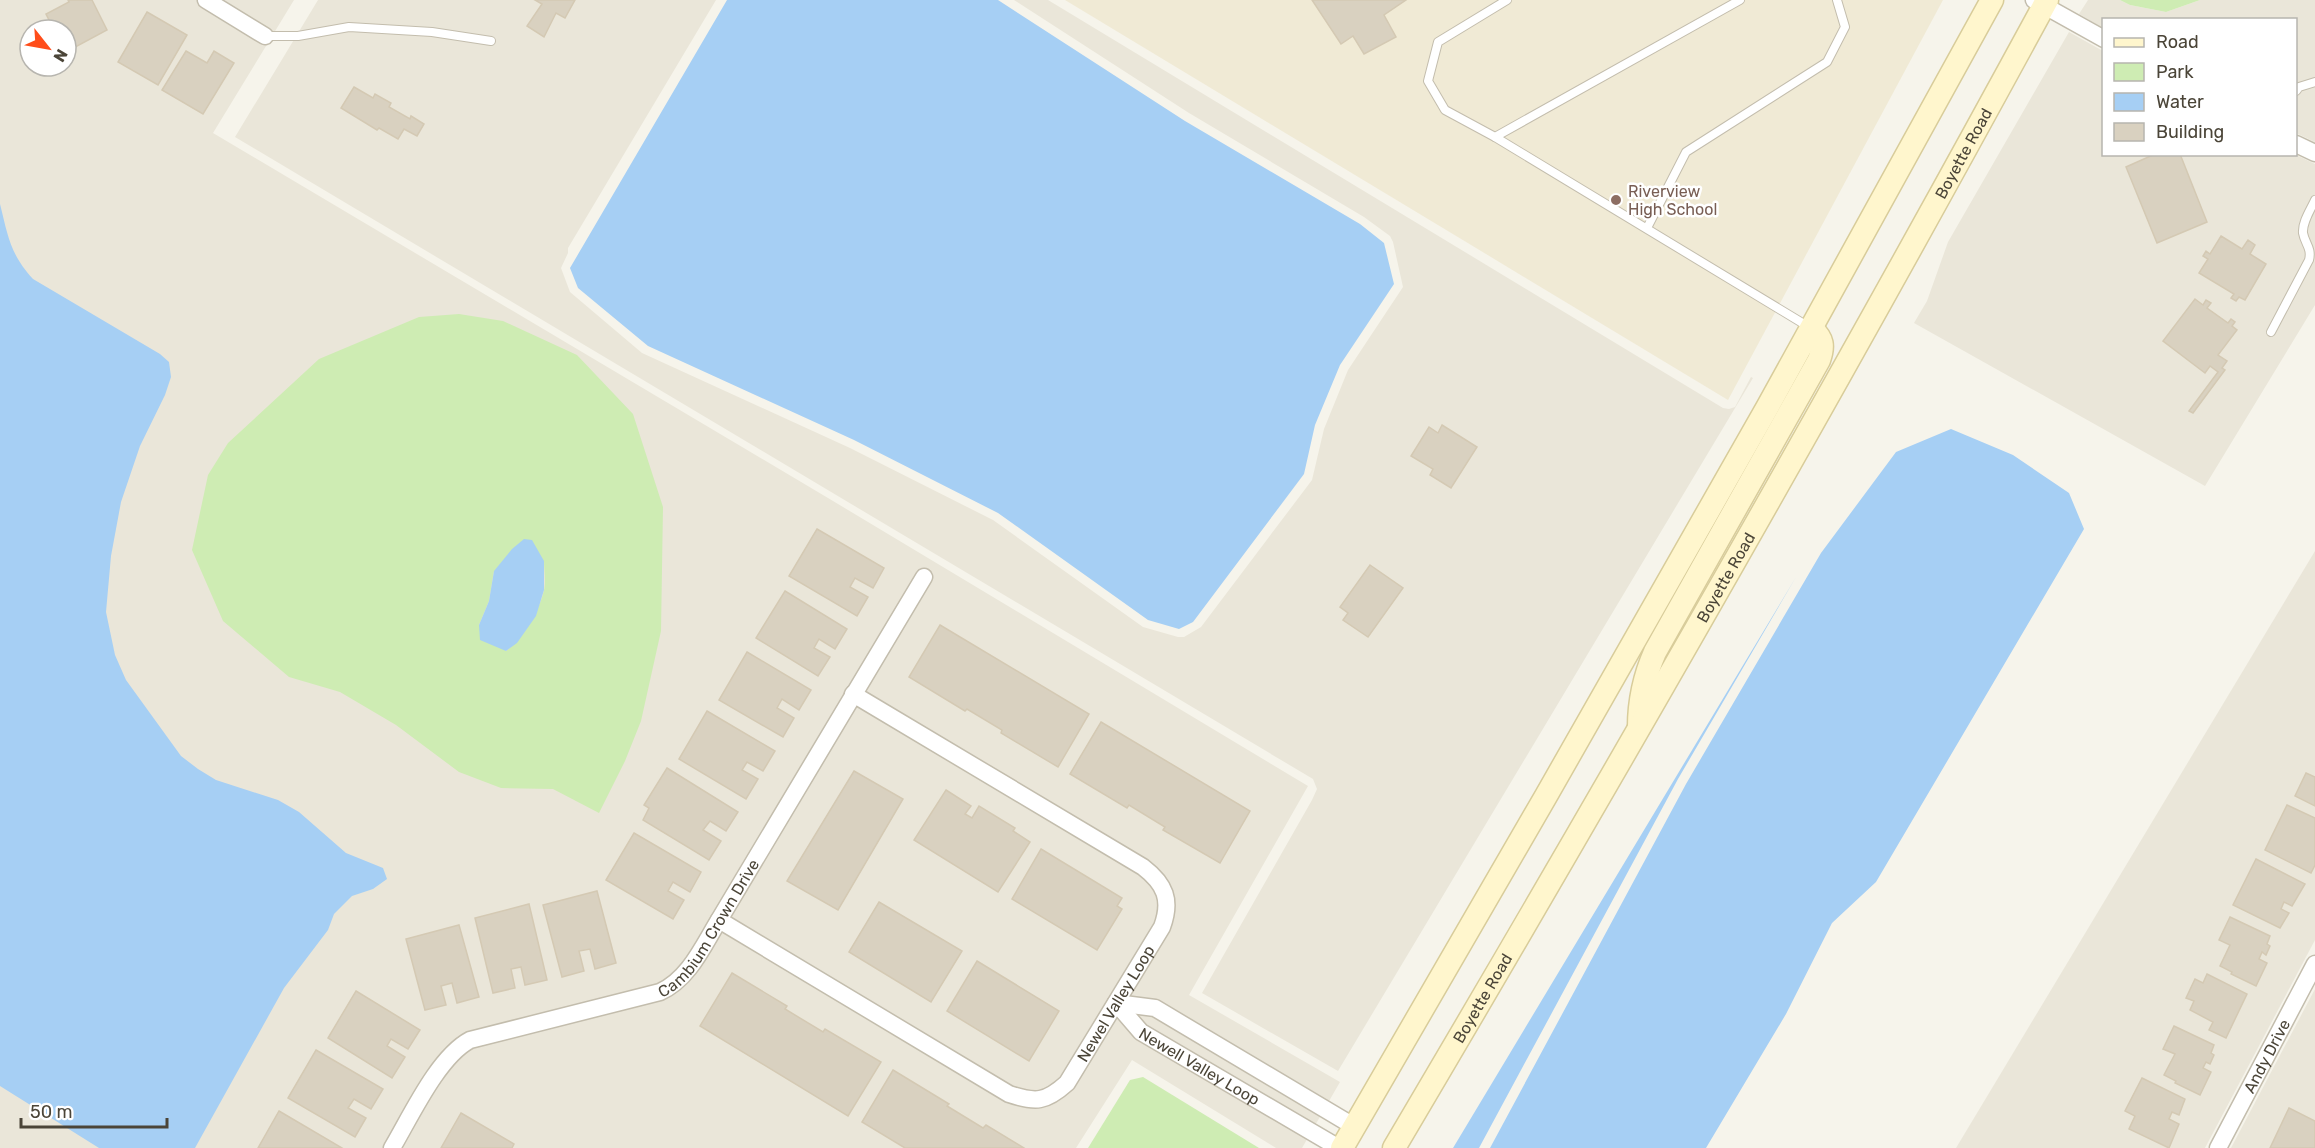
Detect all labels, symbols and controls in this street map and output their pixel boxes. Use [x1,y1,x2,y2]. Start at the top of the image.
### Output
north arrow [18,18,78,78]
legend [2102,18,2297,156]
text: Road [2156,31,2199,53]
text: N [49,46,72,65]
text: Park [2156,61,2194,83]
text: Water [2156,91,2204,113]
street label: Boyette Road [1931,105,1996,202]
text: Building [2156,121,2224,143]
place label: Riverview High School [1628,182,1717,219]
marker: Riverview High School [1609,193,1623,207]
street label: Boyette Road [1693,529,1759,626]
street label: Cambium Crown Drive [655,856,763,1002]
street label: Newel Valley Loop [1073,942,1159,1065]
street label: Boyette Road [1449,950,1516,1046]
street label: Andy Drive [2240,1016,2294,1096]
street label: Newell Valley Loop [1135,1024,1263,1109]
scale bar [21,1091,166,1129]
text: 50 m [30,1101,73,1123]

